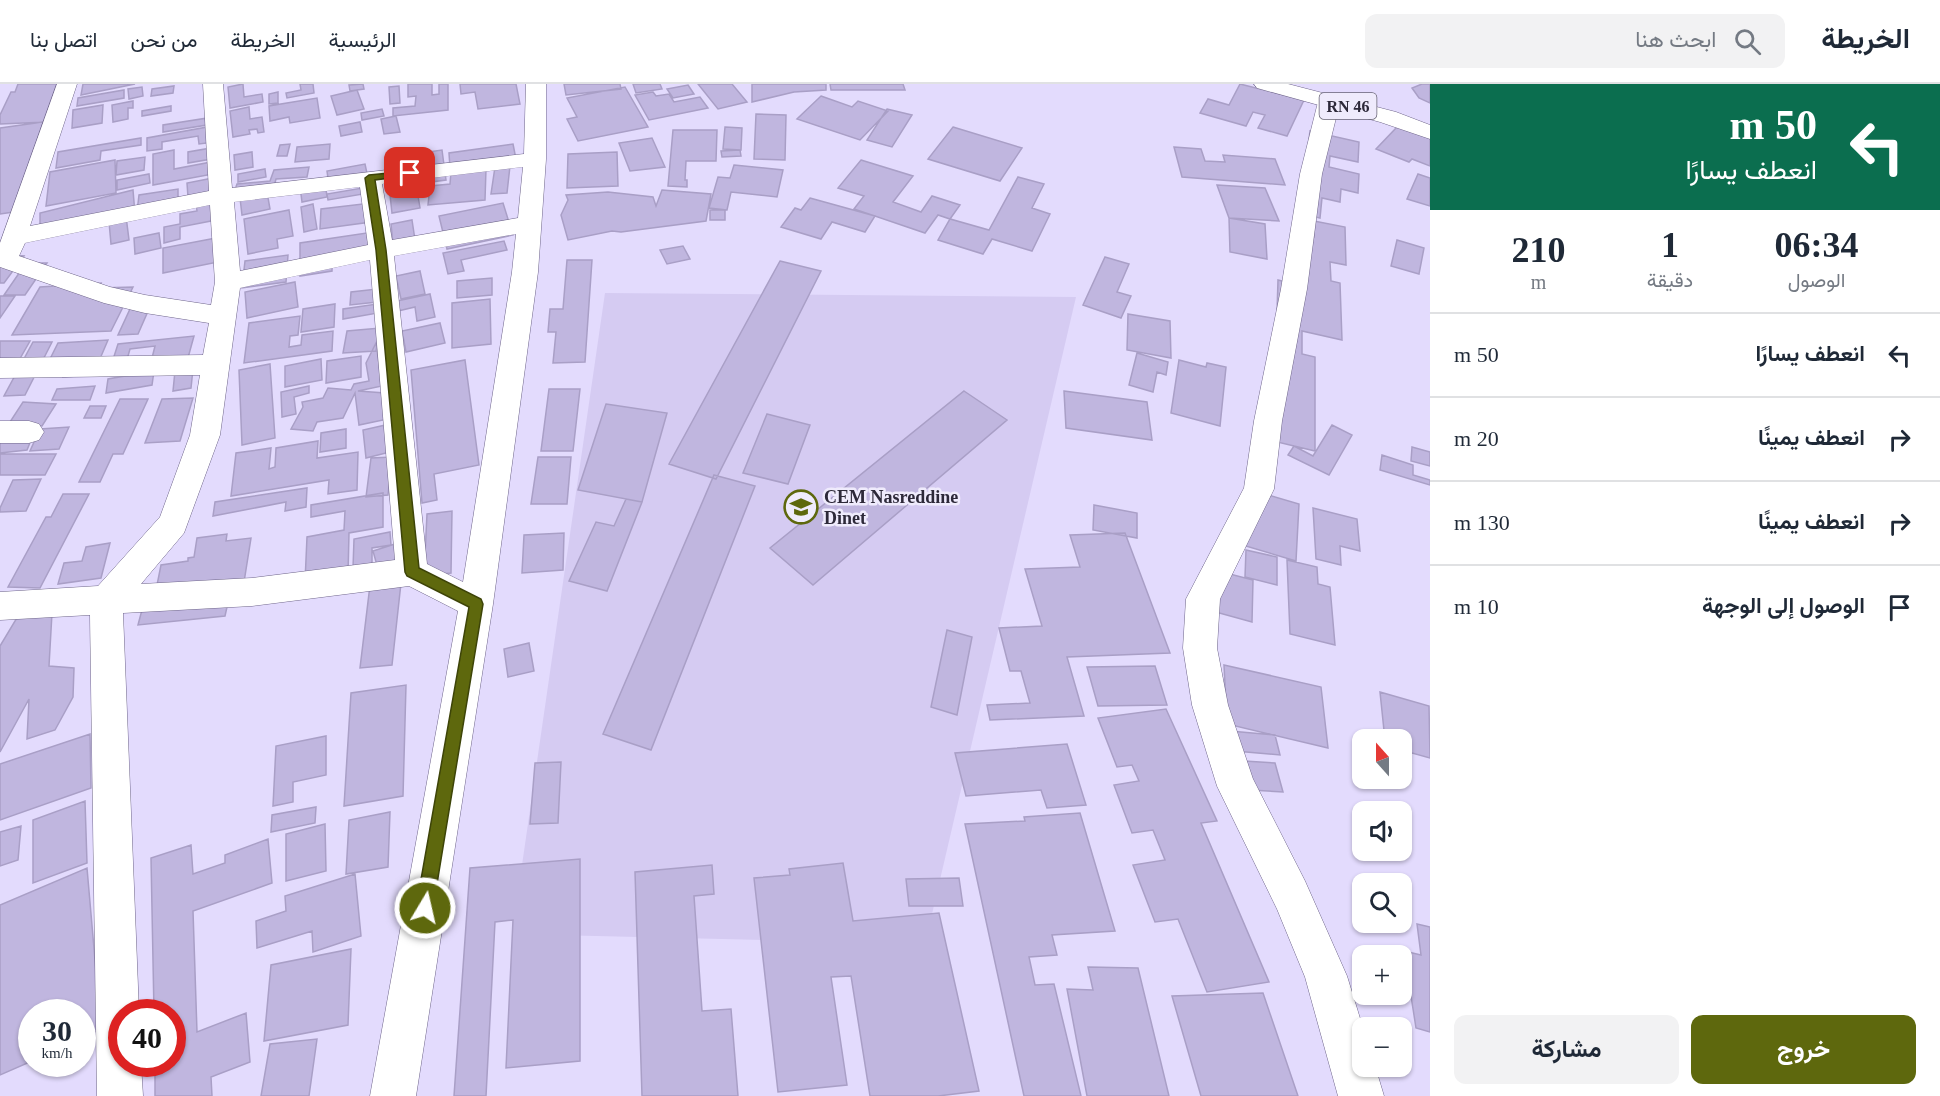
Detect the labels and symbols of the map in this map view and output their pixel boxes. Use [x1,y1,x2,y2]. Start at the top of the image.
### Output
road number: RN 46 [1320,93,1376,119]
pin [384,147,435,198]
place label: CEM Nasreddine Dinet [824,487,958,528]
school or university icon: CEM Nasreddine Dinet [783,489,819,525]
north arrow [1352,729,1412,789]
position arrow [393,876,457,940]
speed limit sign: 40 [108,999,186,1077]

